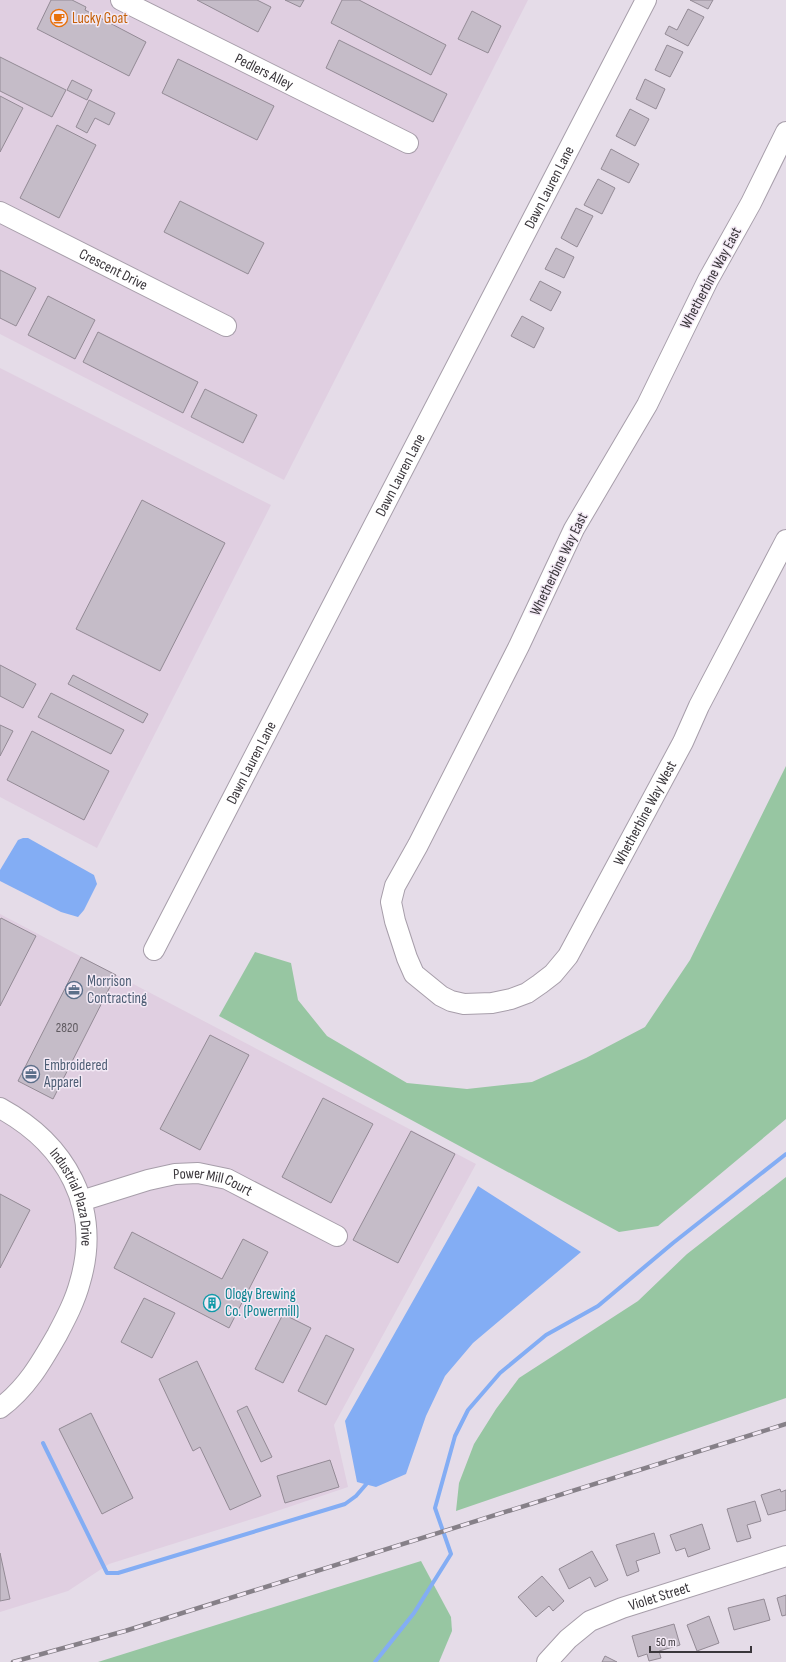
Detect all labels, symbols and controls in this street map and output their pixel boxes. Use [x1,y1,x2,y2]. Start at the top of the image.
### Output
cafe icon: Lucky Goat [49,8,69,28]
place label: Lucky Goat [72,9,128,28]
street label: Pedlers Alley [232,49,297,94]
street label: Dawn Lauren Lane [520,143,578,232]
street label: Whetherbine Way East [676,224,746,332]
street label: Crescent Drive [76,244,151,294]
street label: Dawn Lauren Lane [371,430,429,520]
street label: Whetherbine Way East [526,509,592,619]
street label: Dawn Lauren Lane [222,718,280,807]
street label: Whetherbine Way West [609,757,681,869]
place label: Morrison Contracting [87,972,147,1008]
office icon: Morrison Contracting [64,980,84,1000]
house number: 2820 [56,1020,78,1036]
place label: Embroidered Apparel [43,1056,108,1092]
office icon: Embroidered Apparel [21,1064,41,1084]
street label: Industrial Plaza Drive [45,1144,96,1247]
street label: Power Mill Court [173,1163,256,1200]
place label: Ology Brewing Co. (Powermill) [225,1285,299,1321]
building icon: Ology Brewing Co. (Powermill) [202,1293,222,1313]
street label: Violet Street [626,1578,692,1615]
scale bar [650,1628,751,1654]
text: 50 m [656,1635,676,1650]

